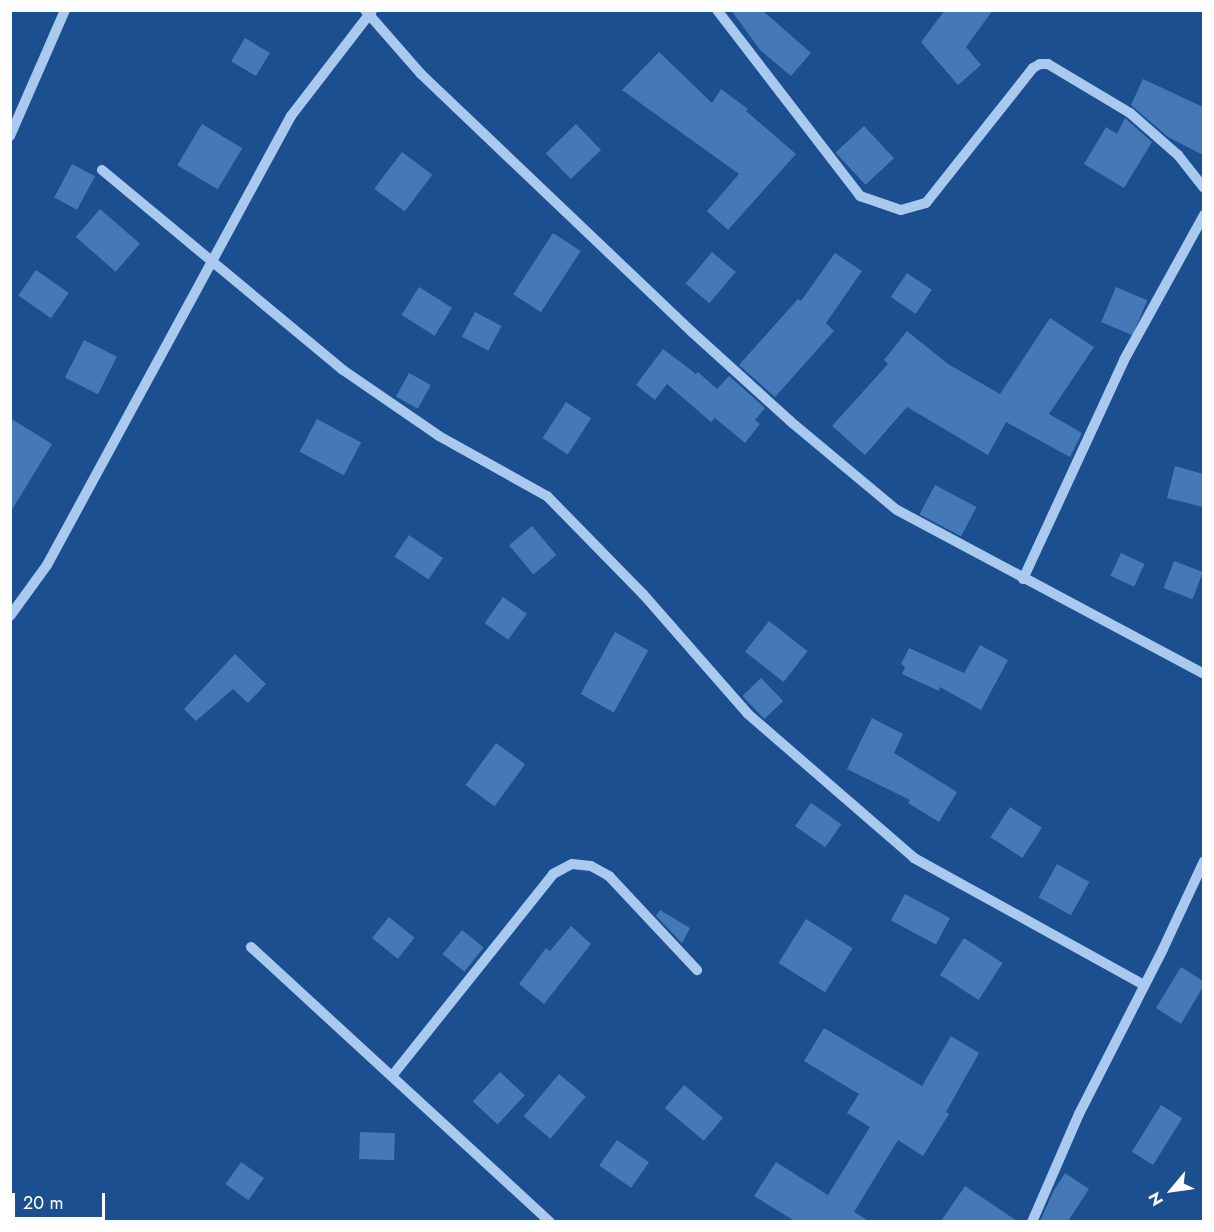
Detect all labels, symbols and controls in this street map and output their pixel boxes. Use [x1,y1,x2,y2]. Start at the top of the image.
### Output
north arrow [1142,1160,1202,1220]
scale bar [15,1181,108,1219]
text: N [1143,1188,1169,1210]
text: 20 m [23,1190,63,1216]

